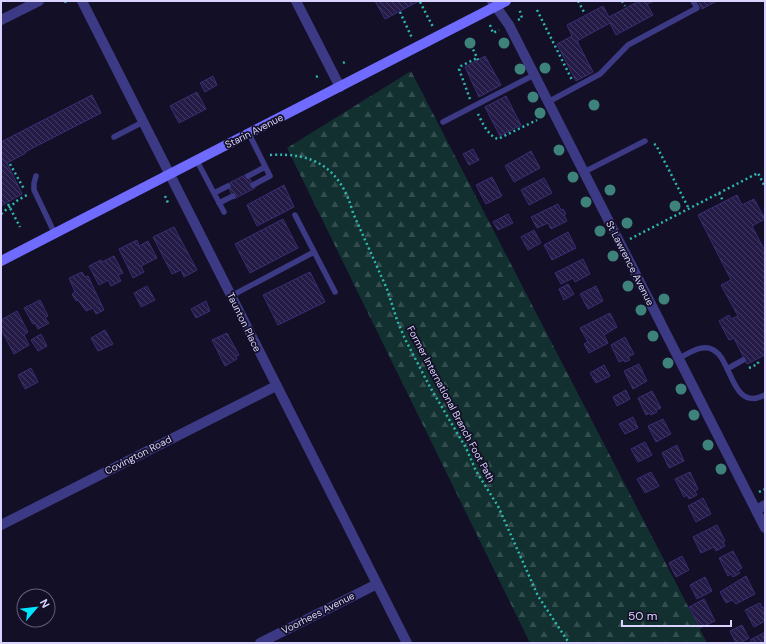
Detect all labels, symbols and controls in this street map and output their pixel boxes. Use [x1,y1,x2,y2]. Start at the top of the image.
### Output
street label: Starin Avenue [223,111,286,151]
street label: St Lawrence Avenue [603,218,657,308]
street label: Taunton Place [224,290,264,354]
street label: Former International Branch Foot Path [404,324,498,485]
street label: Covington Road [102,433,174,477]
north arrow [16,588,56,628]
street label: Voorhees Avenue [279,589,357,637]
text: N [37,596,53,610]
scale bar [622,602,731,628]
text: 50 m [628,608,657,624]

